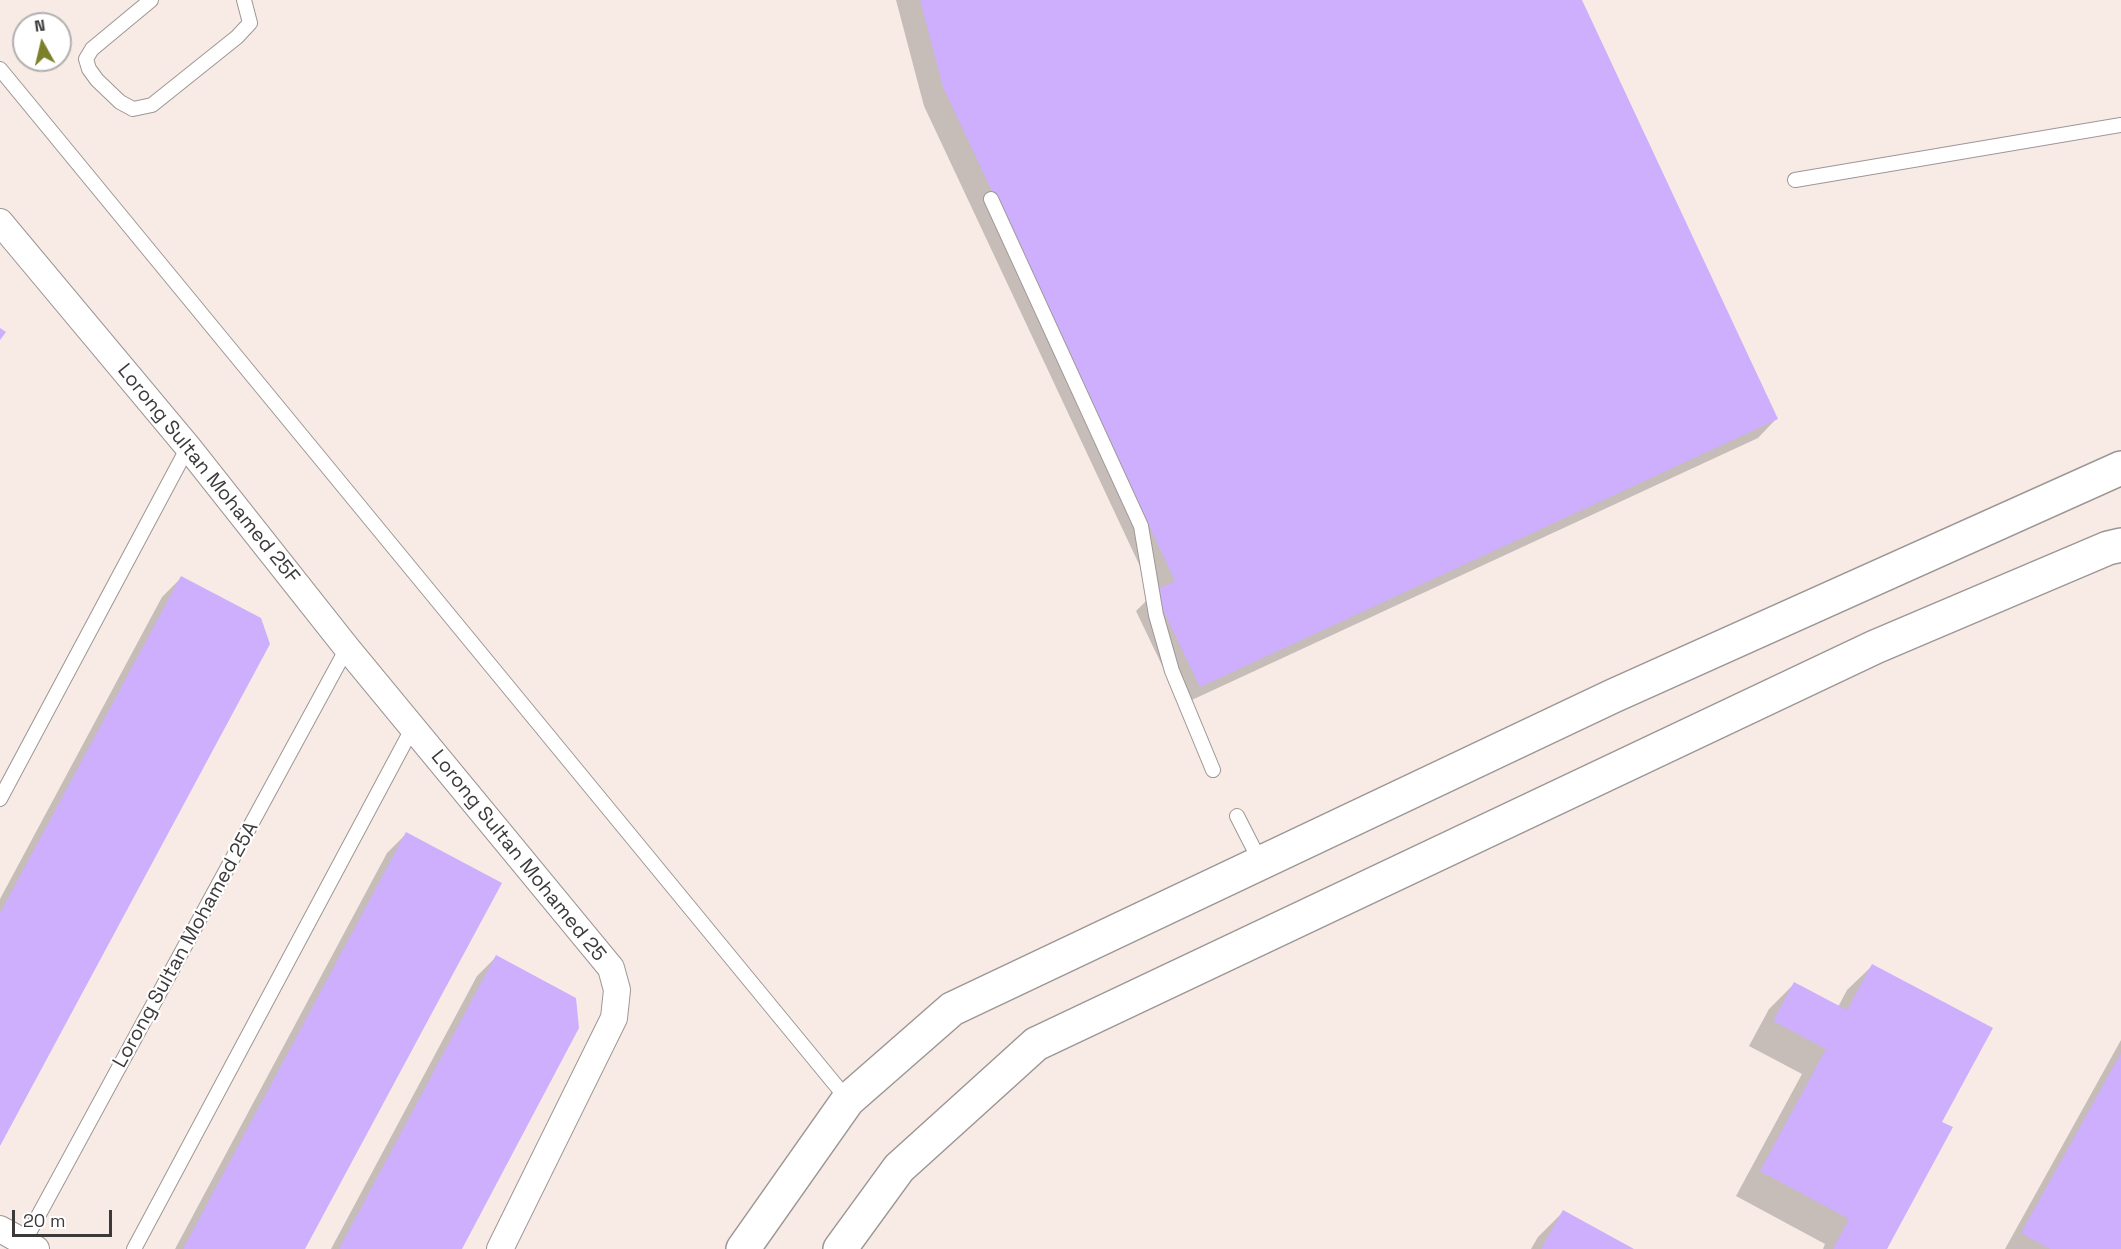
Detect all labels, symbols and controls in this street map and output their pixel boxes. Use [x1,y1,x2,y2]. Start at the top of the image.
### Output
north arrow [12,12,72,72]
text: N [33,15,46,37]
street label: Lorong Sultan Mohamed 25F [112,359,304,589]
street label: Lorong Sultan Mohamed 25 [425,745,611,967]
street label: Lorong Sultan Mohamed 25A [108,818,264,1072]
scale bar [15,1198,116,1236]
text: 20 m [23,1209,66,1232]

